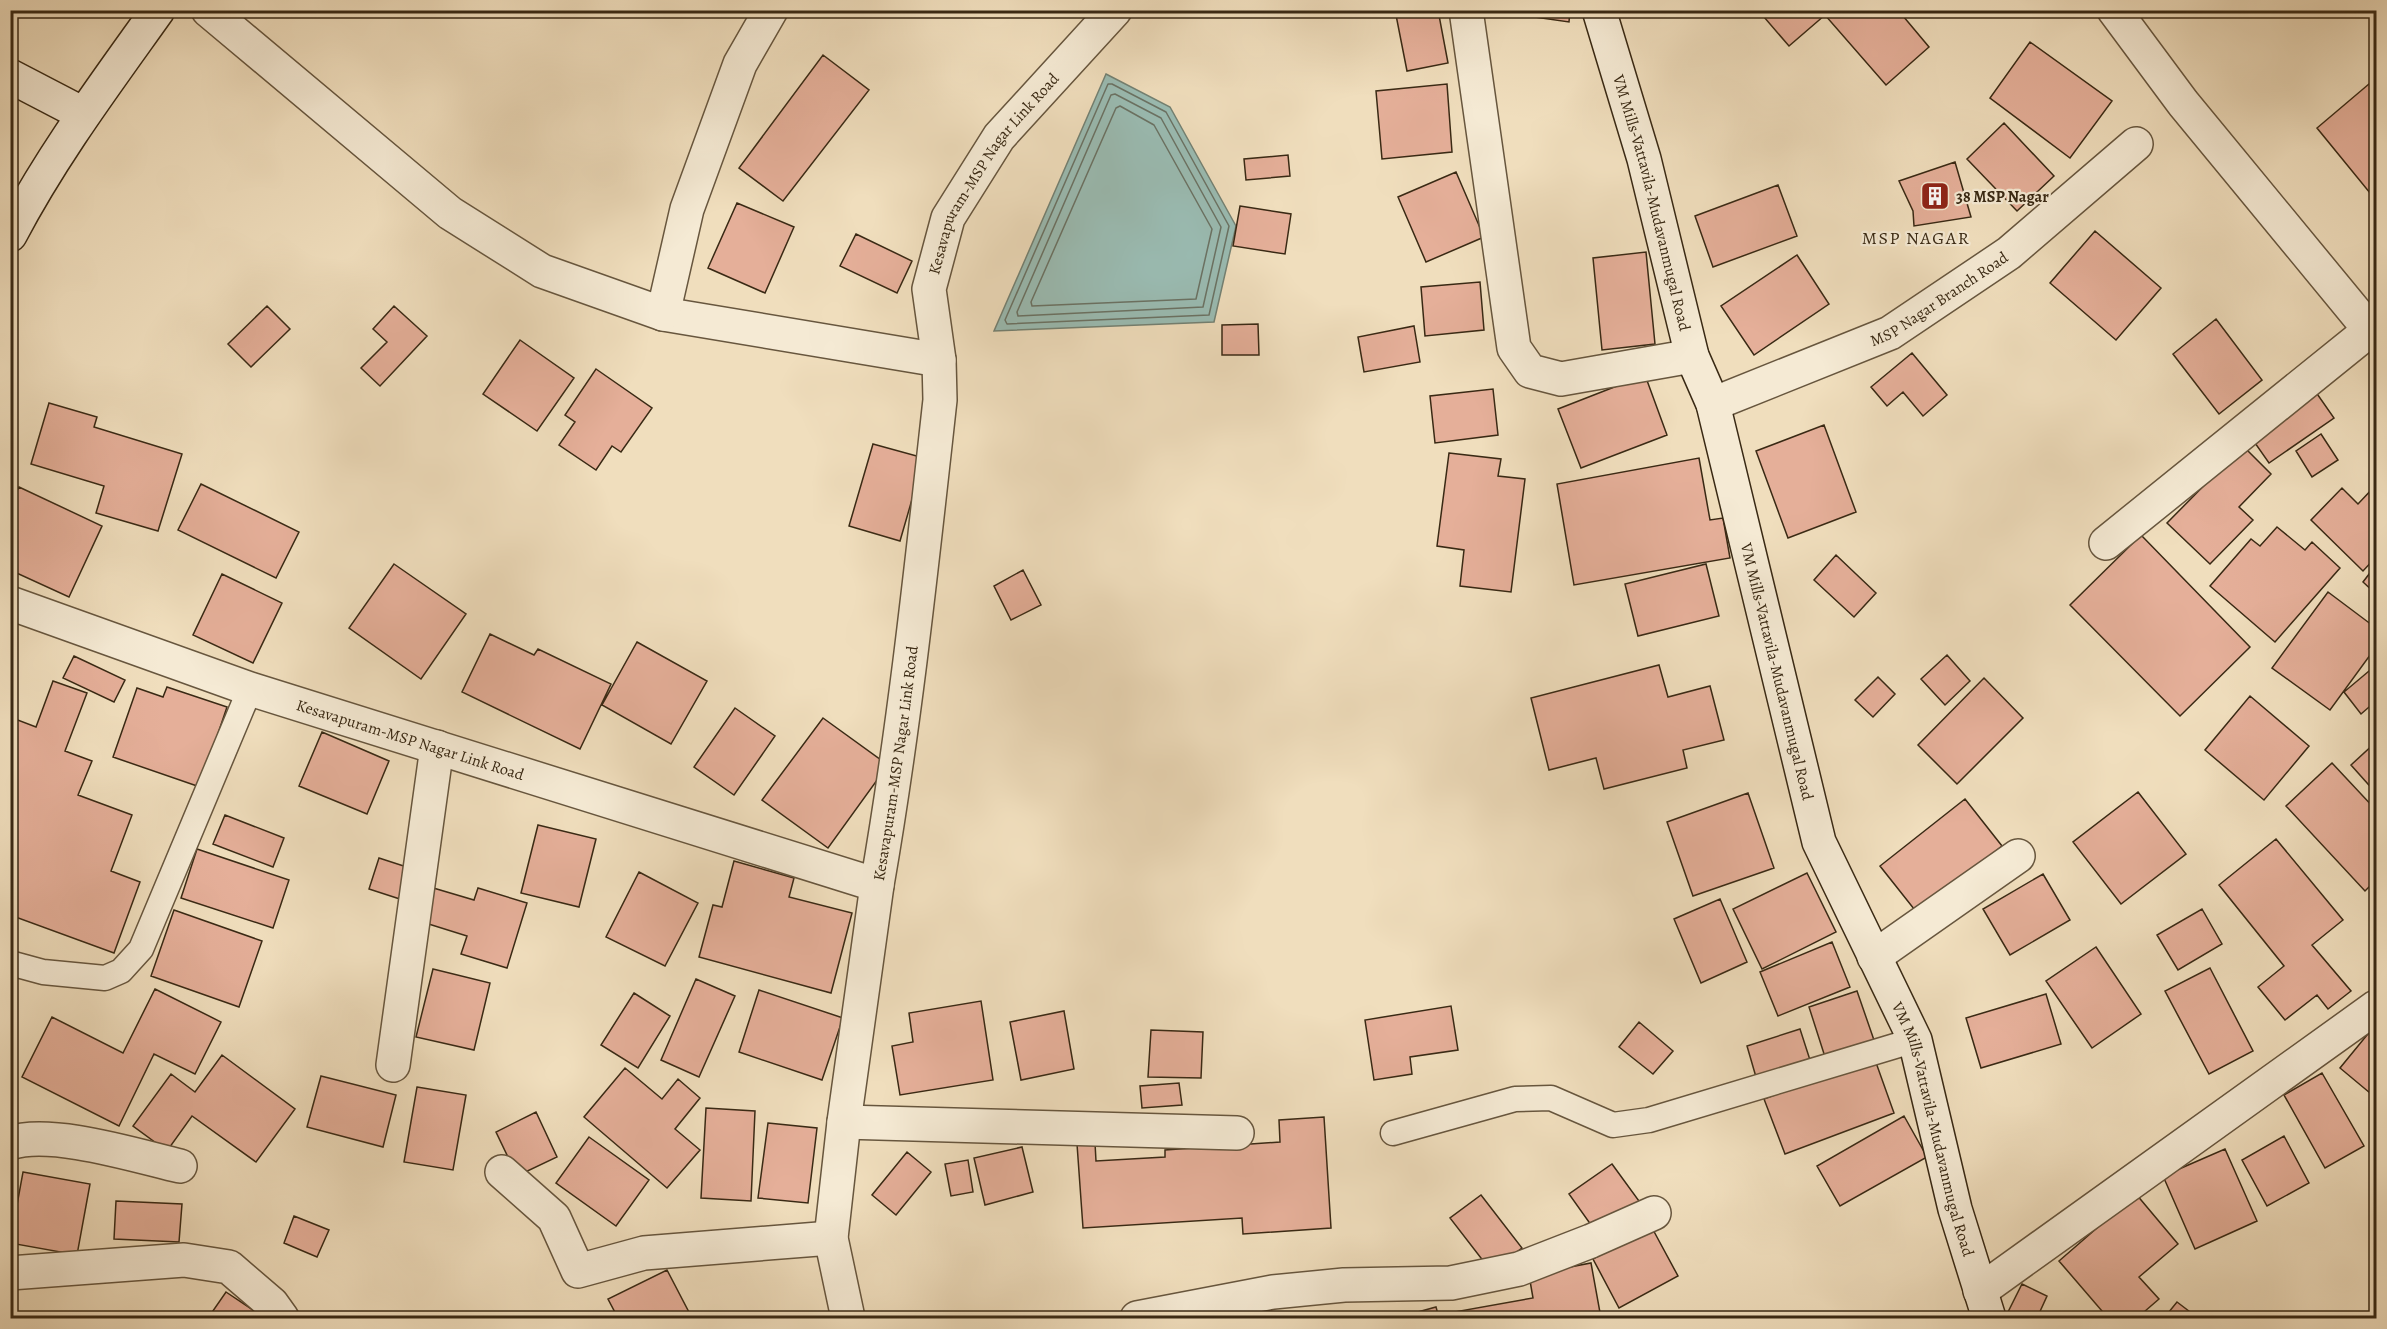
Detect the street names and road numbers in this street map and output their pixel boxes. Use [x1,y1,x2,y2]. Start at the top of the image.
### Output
street label: Kesavapuram-MSP Nagar Link Road [923,68,1065,277]
street label: VM Mills-Vattavila-Mudavanmugal Road [1607,71,1696,334]
street label: MSP Nagar Branch Road [1867,247,2013,352]
street label: VM Mills-Vattavila-Mudavanmugal Road [1735,540,1819,803]
street label: Kesavapuram-MSP Nagar Link Road [868,644,924,883]
street label: Kesavapuram-MSP Nagar Link Road [294,694,527,786]
street label: VM Mills-Vattavila-Mudavanmugal Road [1886,997,1979,1260]

